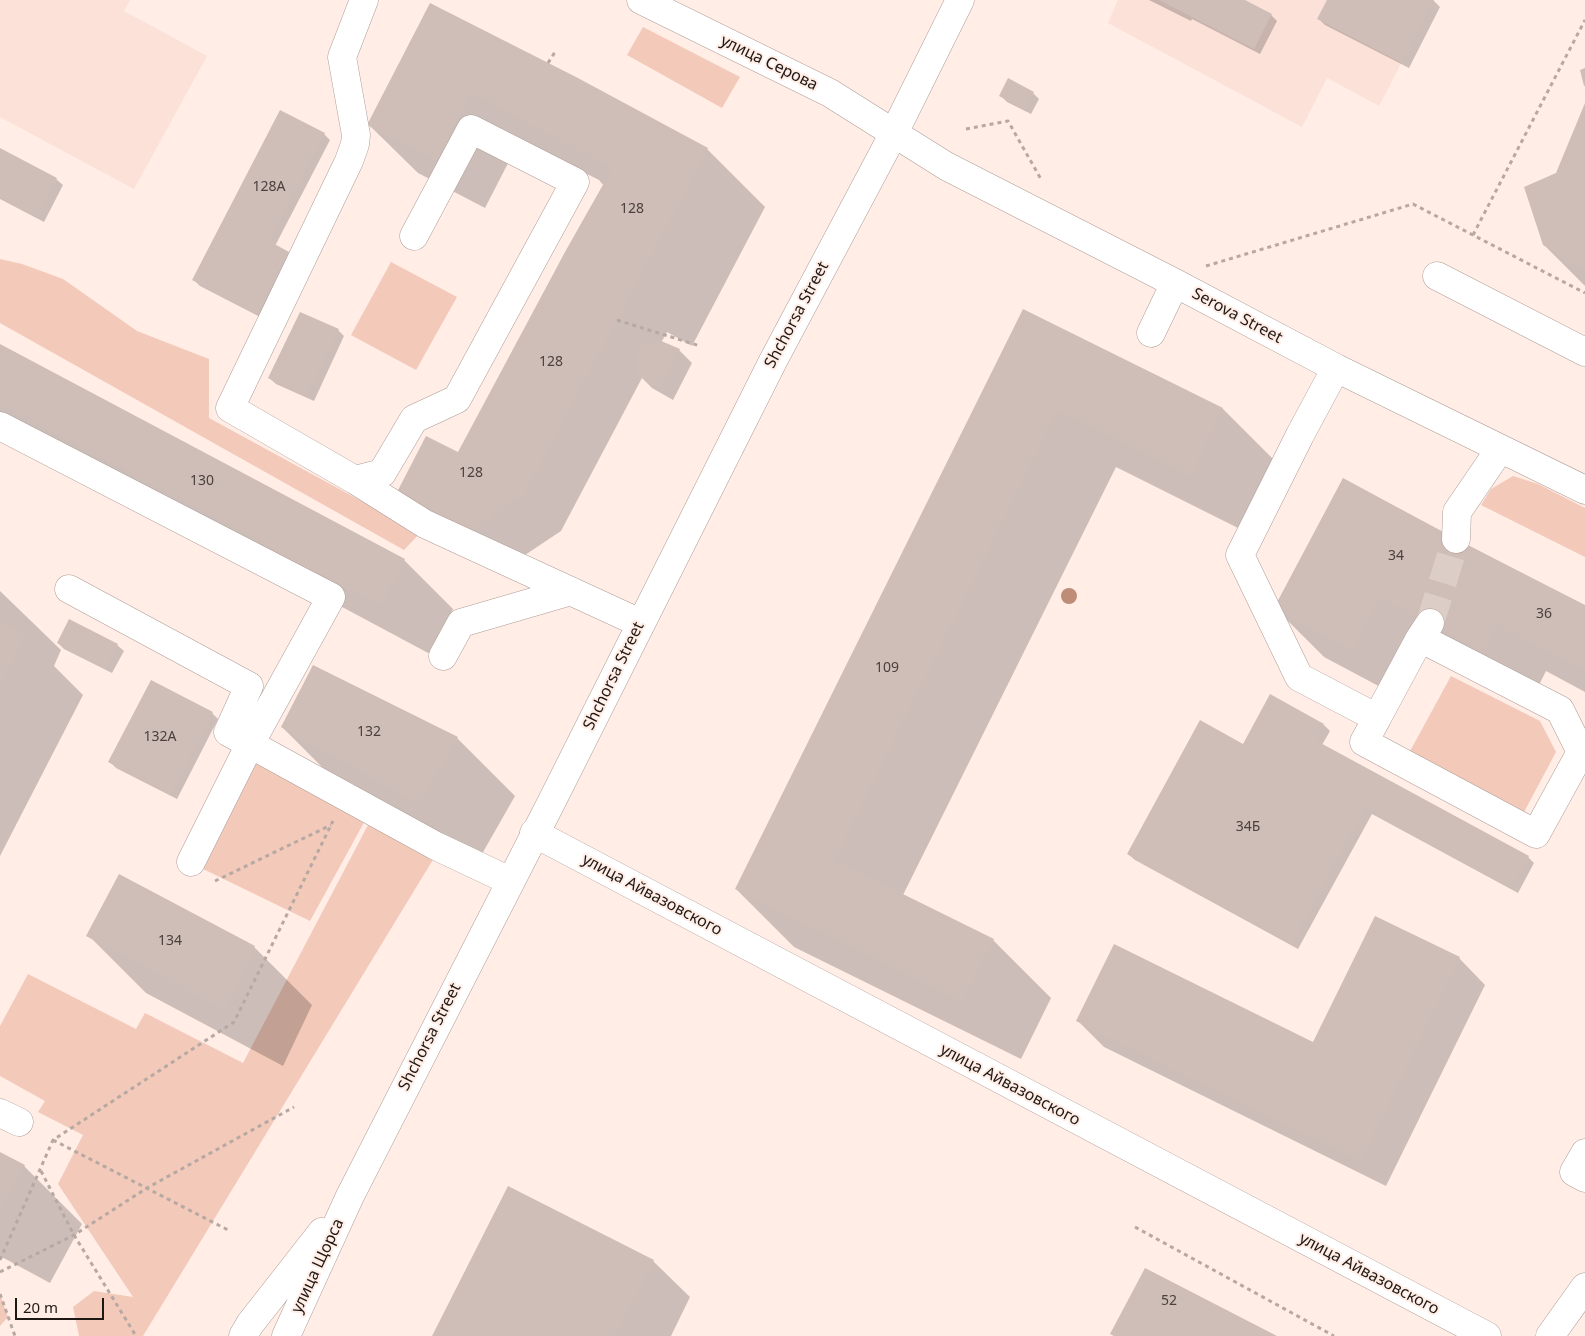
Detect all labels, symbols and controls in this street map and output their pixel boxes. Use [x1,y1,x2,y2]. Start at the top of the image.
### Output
street label: улица Серова [717,31,821,95]
house number: 128А [253,179,285,195]
house number: 128 [620,201,644,217]
street label: Shchorsa Street [761,258,833,372]
street label: Serova Street [1189,284,1285,348]
house number: 128 [539,354,563,370]
house number: 128 [459,465,483,481]
house number: 130 [190,473,214,489]
house number: 34 [1388,548,1404,564]
house number: 36 [1536,606,1552,622]
street label: Shchorsa Street [580,619,648,733]
house number: 109 [875,660,899,676]
house number: 132 [357,724,381,740]
house number: 132А [144,729,176,745]
house number: 34Б [1236,819,1260,835]
street label: улица Айвазовского [579,850,725,940]
house number: 134 [158,933,182,949]
street label: Shchorsa Street [395,980,465,1094]
street label: улица Айвазовского [937,1040,1083,1130]
street label: улица Щорса [288,1216,348,1316]
street label: улица Айвазовского [1296,1229,1442,1319]
scale bar [18,1288,106,1320]
house number: 52 [1161,1293,1177,1309]
text: 20 m [23,1297,58,1317]

